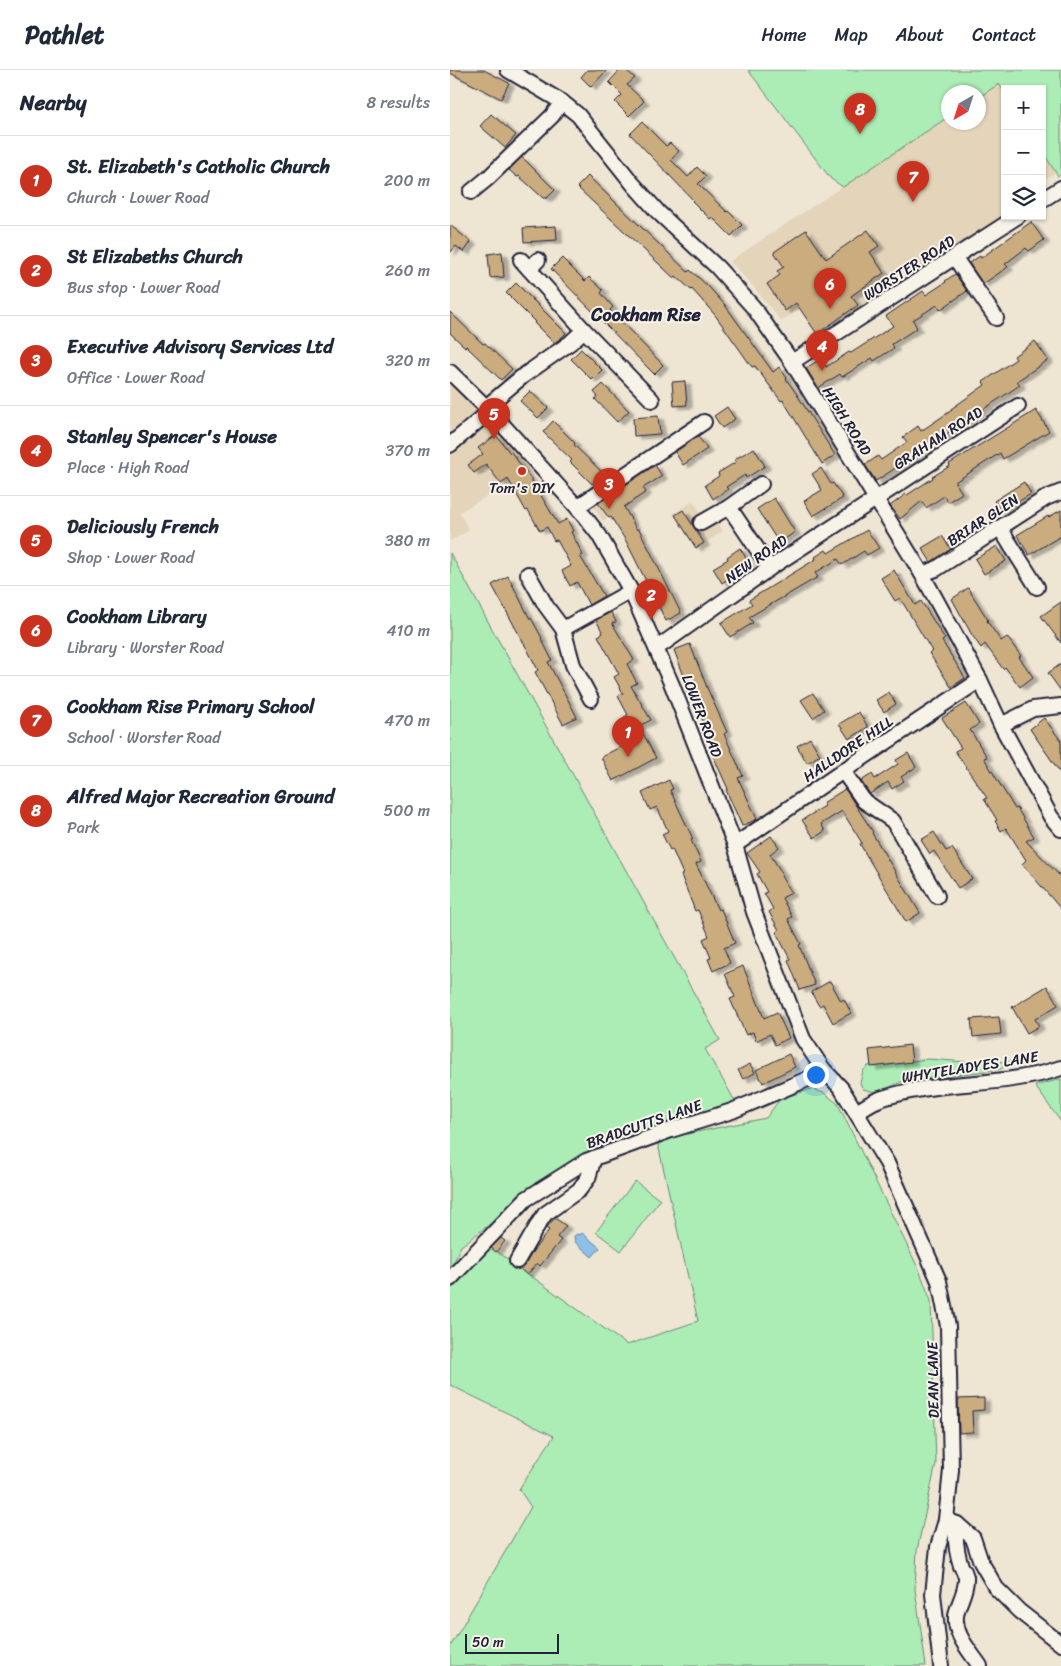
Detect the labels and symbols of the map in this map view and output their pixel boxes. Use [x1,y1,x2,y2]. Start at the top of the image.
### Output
north arrow [941,85,986,130]
pin: 8 [844,93,876,134]
pin: 7 [897,161,929,202]
street label: WORSTER ROAD [858,228,960,308]
pin: 6 [814,268,846,309]
district label: Cookham Rise [590,299,701,331]
pin: 4 [806,330,838,371]
street label: HIGH ROAD [815,381,879,461]
pin: 5 [478,398,510,439]
street label: GRAHAM ROAD [888,399,988,477]
marker: Tom's DIY [516,465,528,477]
pin: 3 [593,468,625,509]
place label: Tom's DIY [489,475,556,501]
street label: BRIAR GLEN [941,486,1025,553]
street label: NEW ROAD [719,528,793,590]
pin: 2 [635,579,667,620]
street label: LOWER ROAD [674,671,730,761]
street label: HALLDORE HILL [797,709,899,789]
pin: 1 [612,716,644,757]
street label: WHYTELADYES LANE [900,1043,1042,1091]
your location [803,1062,829,1088]
street label: BRADCUTTS LANE [583,1091,707,1156]
street label: DEAN LANE [919,1340,947,1419]
scale bar [465,1631,559,1654]

